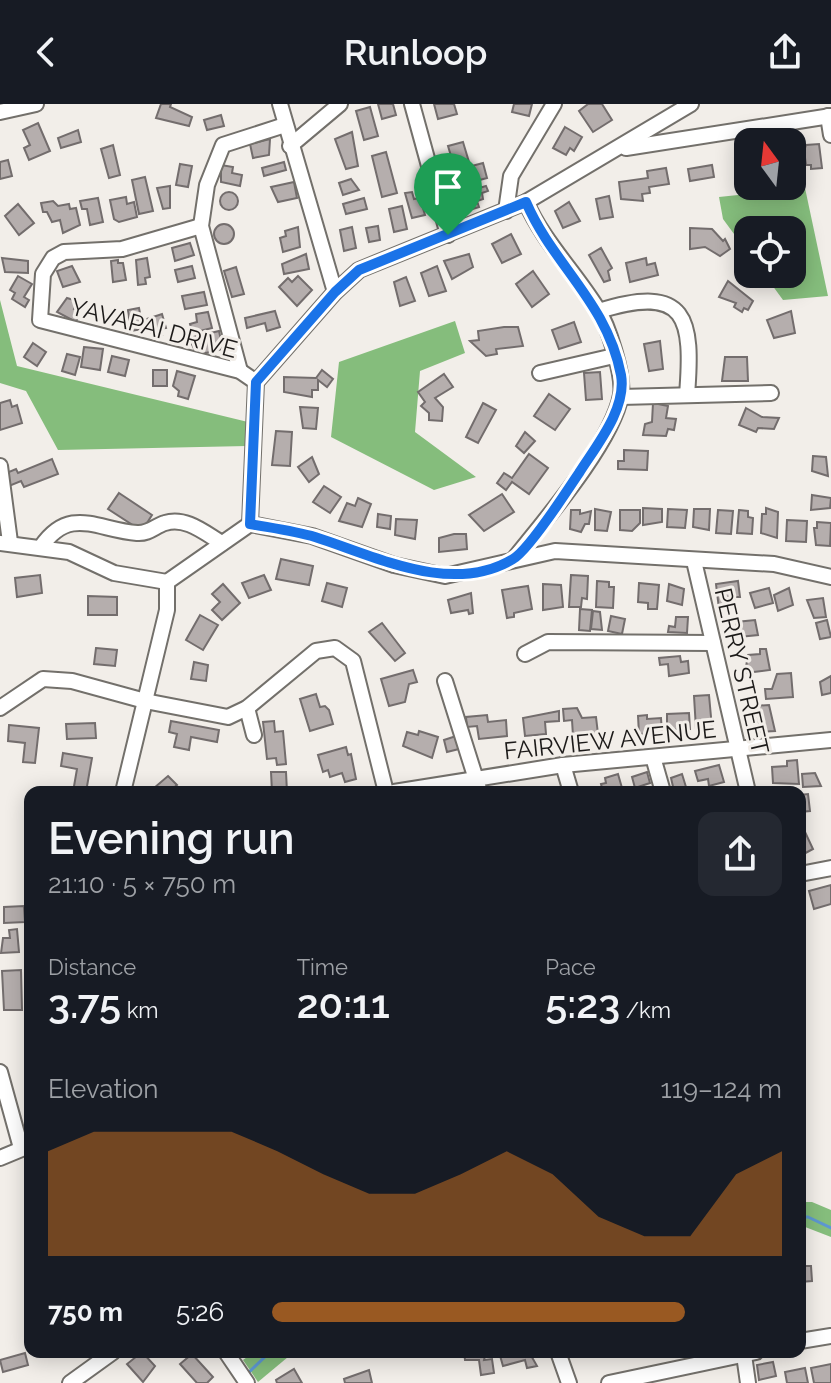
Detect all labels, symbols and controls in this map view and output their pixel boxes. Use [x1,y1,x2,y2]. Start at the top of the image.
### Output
icon: back [24,30,68,74]
icon: share [763,30,807,74]
text: Runloop [344,31,487,73]
north arrow [734,128,806,200]
map controls [734,128,806,288]
pin [414,153,482,235]
icon: arrive [426,165,470,209]
button: locate [734,216,806,288]
street label: YAVAPAI DRIVE [67,292,241,364]
street label: PERRY STREET [709,585,775,757]
street label: FAIRVIEW AVENUE [502,714,718,766]
button: share [698,812,782,896]
text: Evening run [48,813,295,864]
text: 21:10 · 5 × 750 m [48,869,236,899]
text: Distance [48,954,136,980]
text: Time [297,954,348,980]
text: Pace [545,954,596,980]
text: 3.75 [48,980,121,1027]
text: 20:11 [297,980,390,1027]
text: 5:23 [545,980,620,1027]
text: km [121,997,159,1023]
text: /km [620,997,671,1023]
text: Elevation [48,1074,158,1104]
text: 119–124 m [660,1074,782,1104]
text: 750 m [48,1297,123,1327]
text: 5:26 [176,1297,224,1327]

